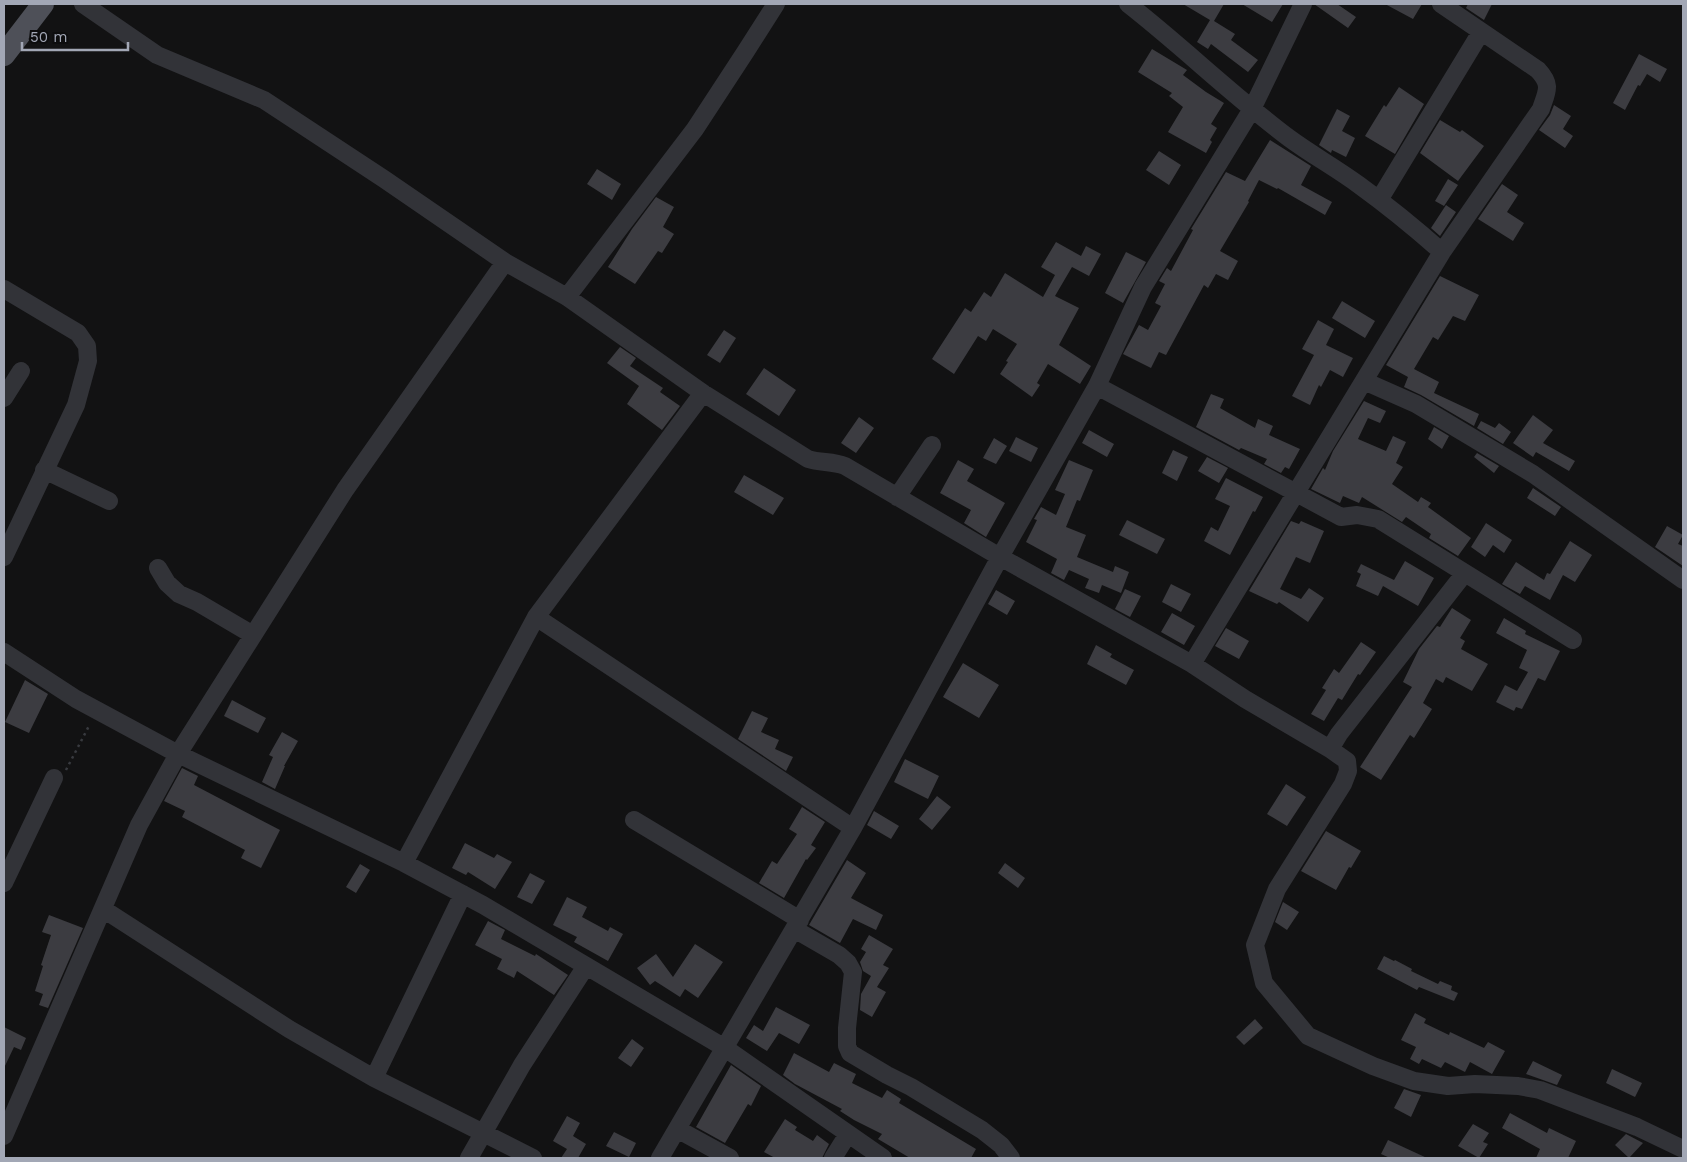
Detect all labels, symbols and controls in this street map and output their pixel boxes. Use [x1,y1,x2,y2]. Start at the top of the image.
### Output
scale bar [22,20,129,52]
text: 50 m [30,28,67,46]

